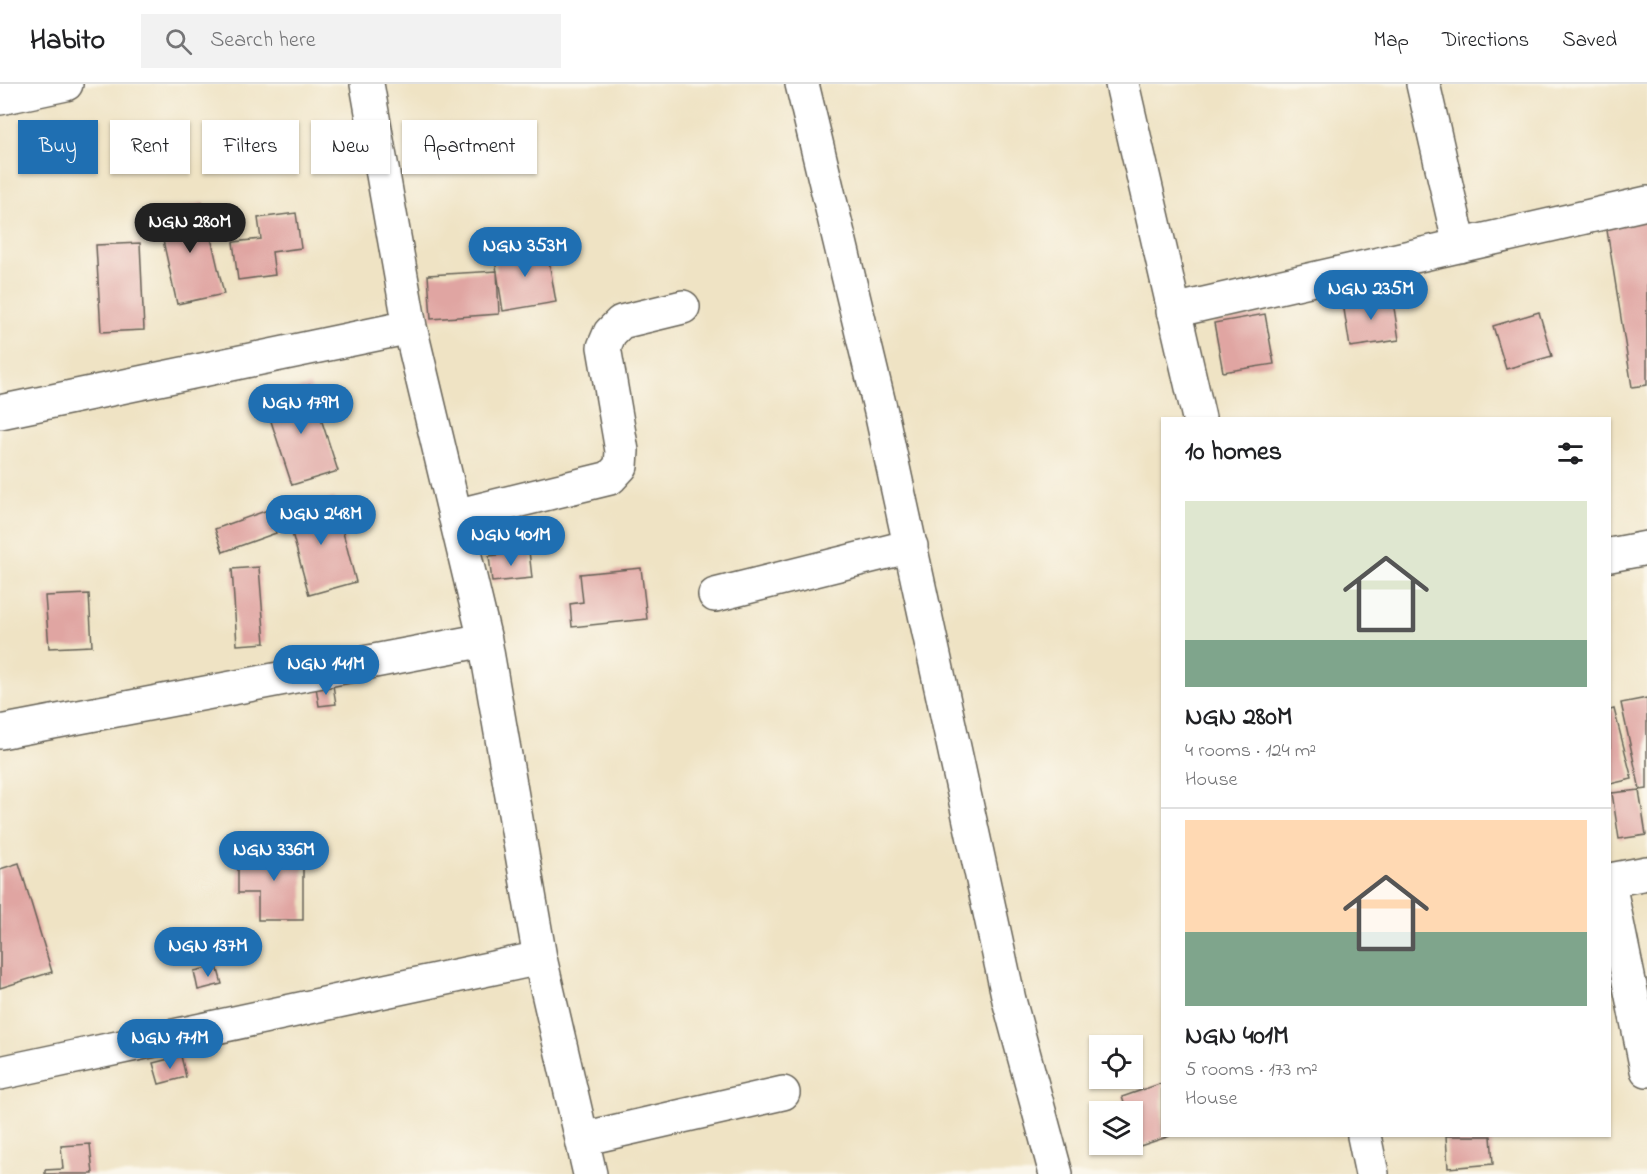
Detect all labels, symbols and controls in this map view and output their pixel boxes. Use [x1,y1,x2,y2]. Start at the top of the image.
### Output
search box [141,14,561,68]
text: Habito [30,21,105,62]
icon: search [162,25,195,58]
text: Search here [210,25,316,57]
text: Map [1373,26,1409,56]
text: Directions [1442,26,1529,56]
text: Saved [1562,26,1617,56]
chip: Buy [18,120,98,174]
chip: Rent [110,120,190,174]
chip: Filters [202,120,299,174]
chip: New [311,120,390,174]
chip: Apartment [402,120,537,174]
pin: NGN 280M [128,203,252,254]
text: NGN 280M [149,208,231,237]
pin: NGN 353M [463,227,587,278]
text: NGN 353M [483,232,567,261]
pin: NGN 235M [1309,270,1433,321]
text: NGN 235M [1328,275,1414,304]
pin: NGN 179M [239,384,363,435]
text: NGN 179M [262,389,340,418]
text: 10 homes [1185,434,1282,472]
icon: filters [1554,437,1587,470]
pin: NGN 248M [259,495,383,546]
text: NGN 248M [280,500,362,529]
pin: NGN 401M [449,516,573,567]
text: NGN 401M [471,521,551,550]
icon: home [1332,540,1440,648]
pin: NGN 141M [264,645,388,696]
text: NGN 141M [287,650,365,679]
text: NGN 280M [1185,699,1293,737]
text: 4 rooms · 124 m² [1185,737,1316,766]
text: House [1185,766,1238,795]
pin: NGN 336M [212,831,336,882]
text: NGN 336M [233,836,315,865]
icon: home [1332,859,1440,967]
pin: NGN 137M [146,927,270,978]
text: NGN 137M [168,932,248,961]
text: NGN 401M [1185,1018,1289,1056]
pin: NGN 171M [108,1019,232,1070]
text: NGN 171M [131,1024,209,1053]
map controls [1089,1035,1143,1155]
button: locate [1089,1035,1143,1089]
text: 5 rooms · 173 m² [1185,1056,1318,1085]
text: House [1185,1085,1238,1114]
button: layers [1089,1101,1143,1155]

